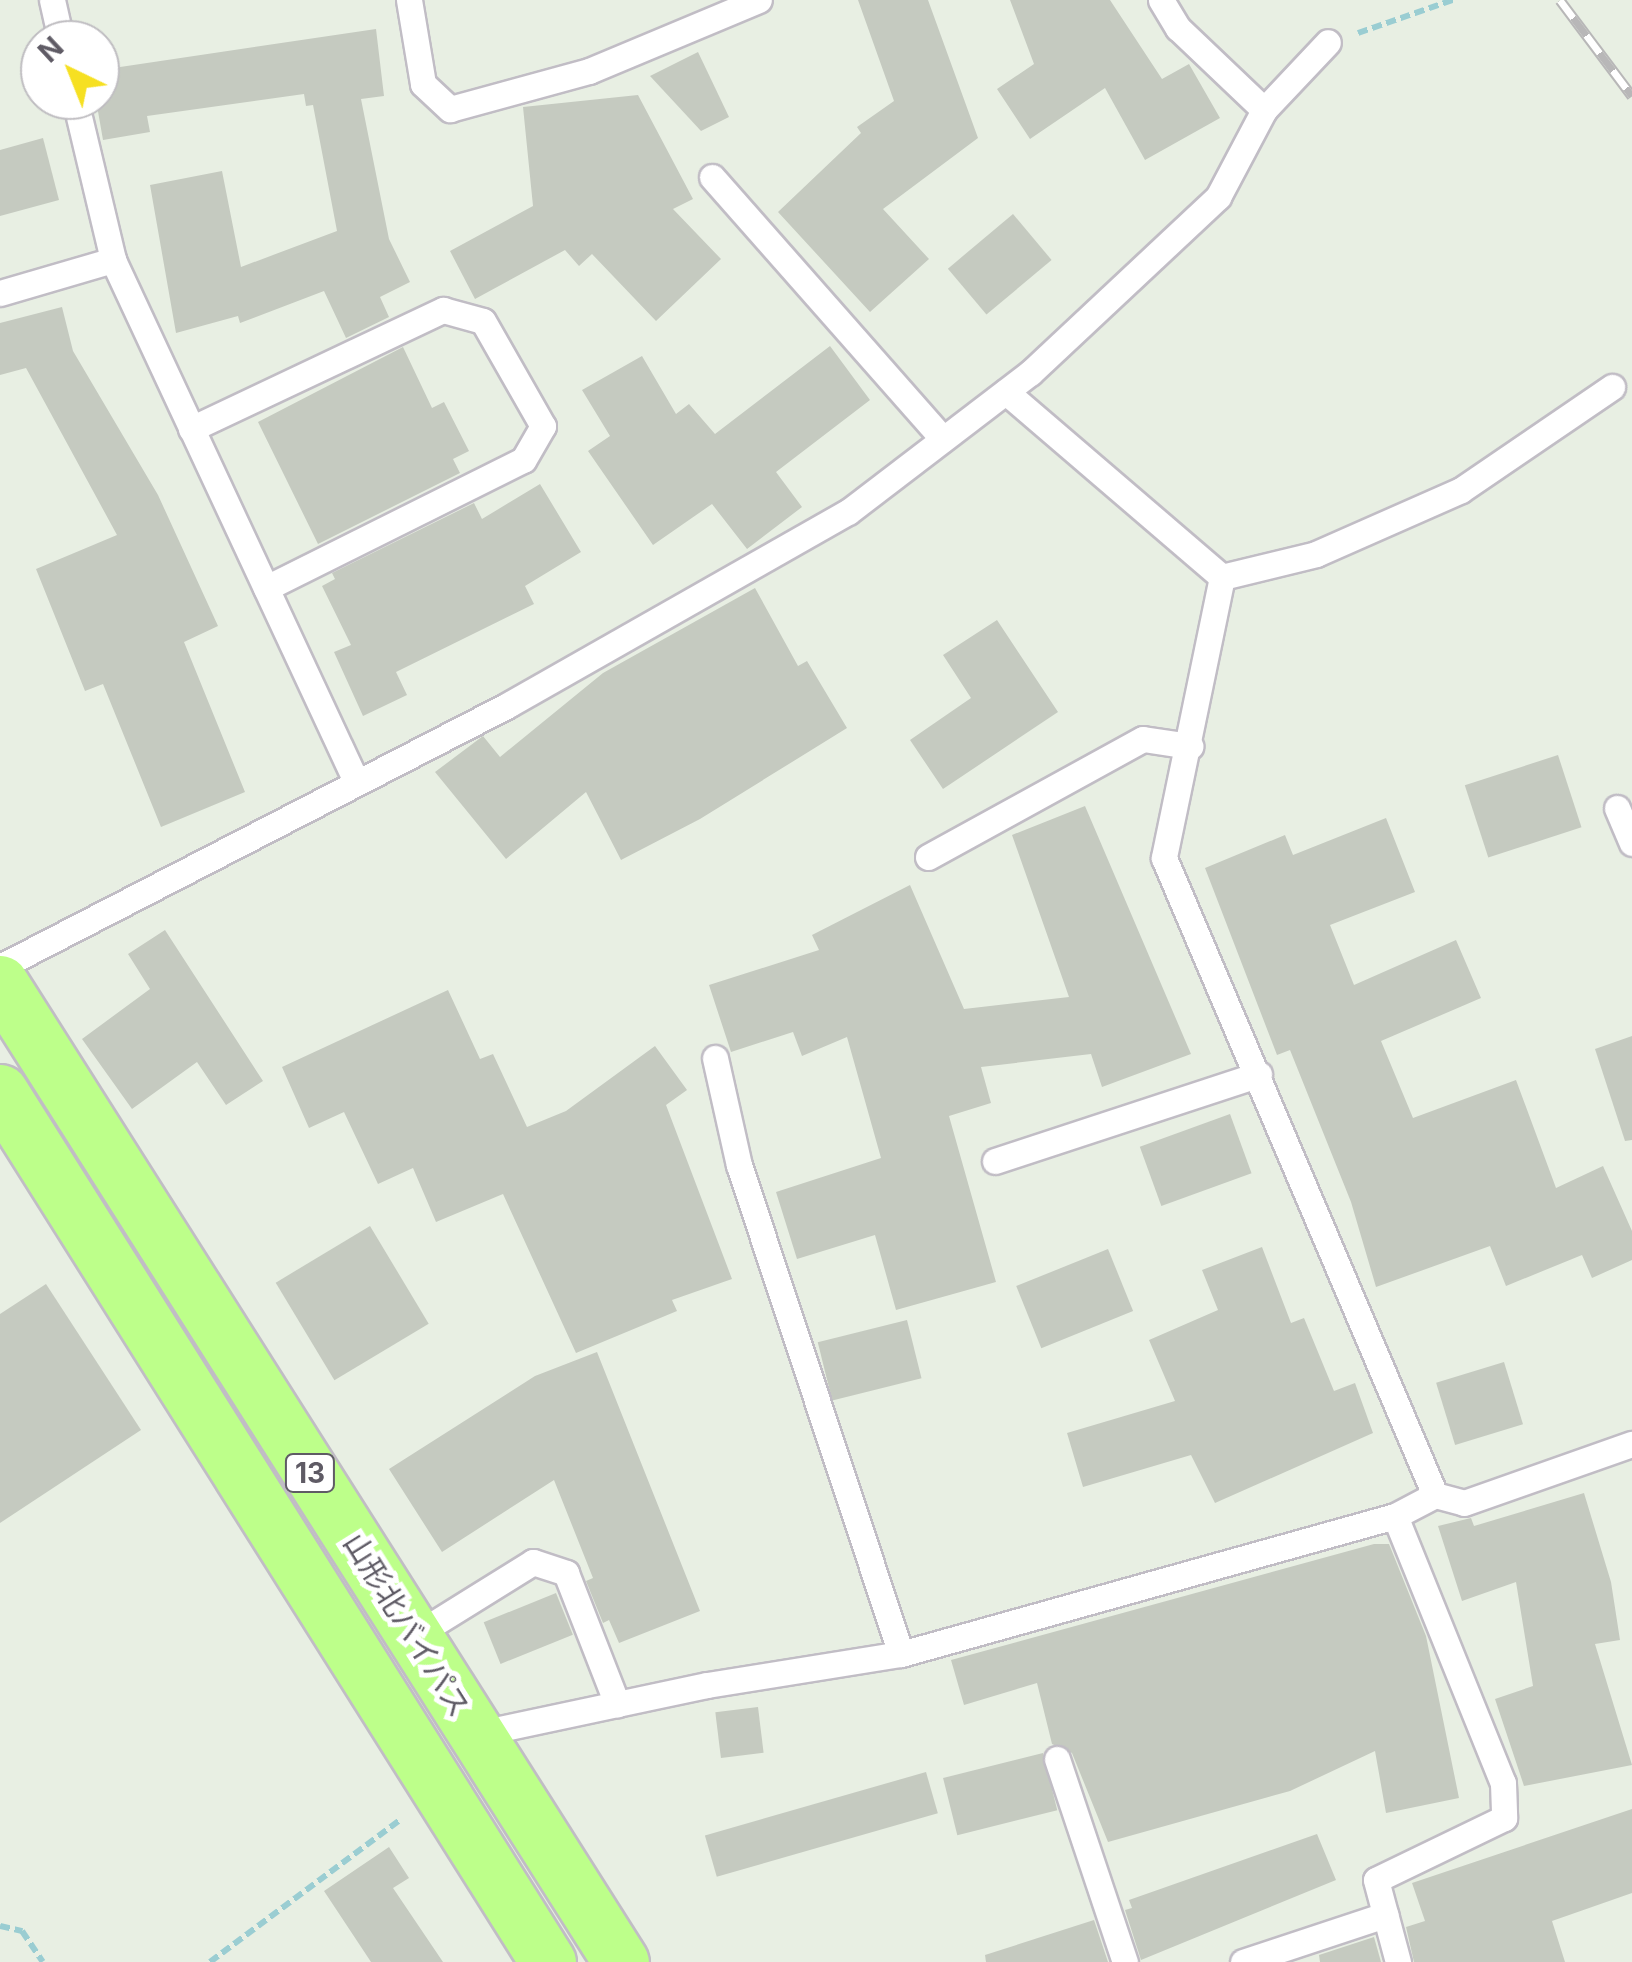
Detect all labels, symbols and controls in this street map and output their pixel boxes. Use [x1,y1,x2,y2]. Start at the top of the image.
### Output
north arrow [20,20,120,120]
text: N [32,30,70,69]
road number: 13 [282,1450,338,1496]
street label: 山形北バイパス [336,1526,478,1724]

